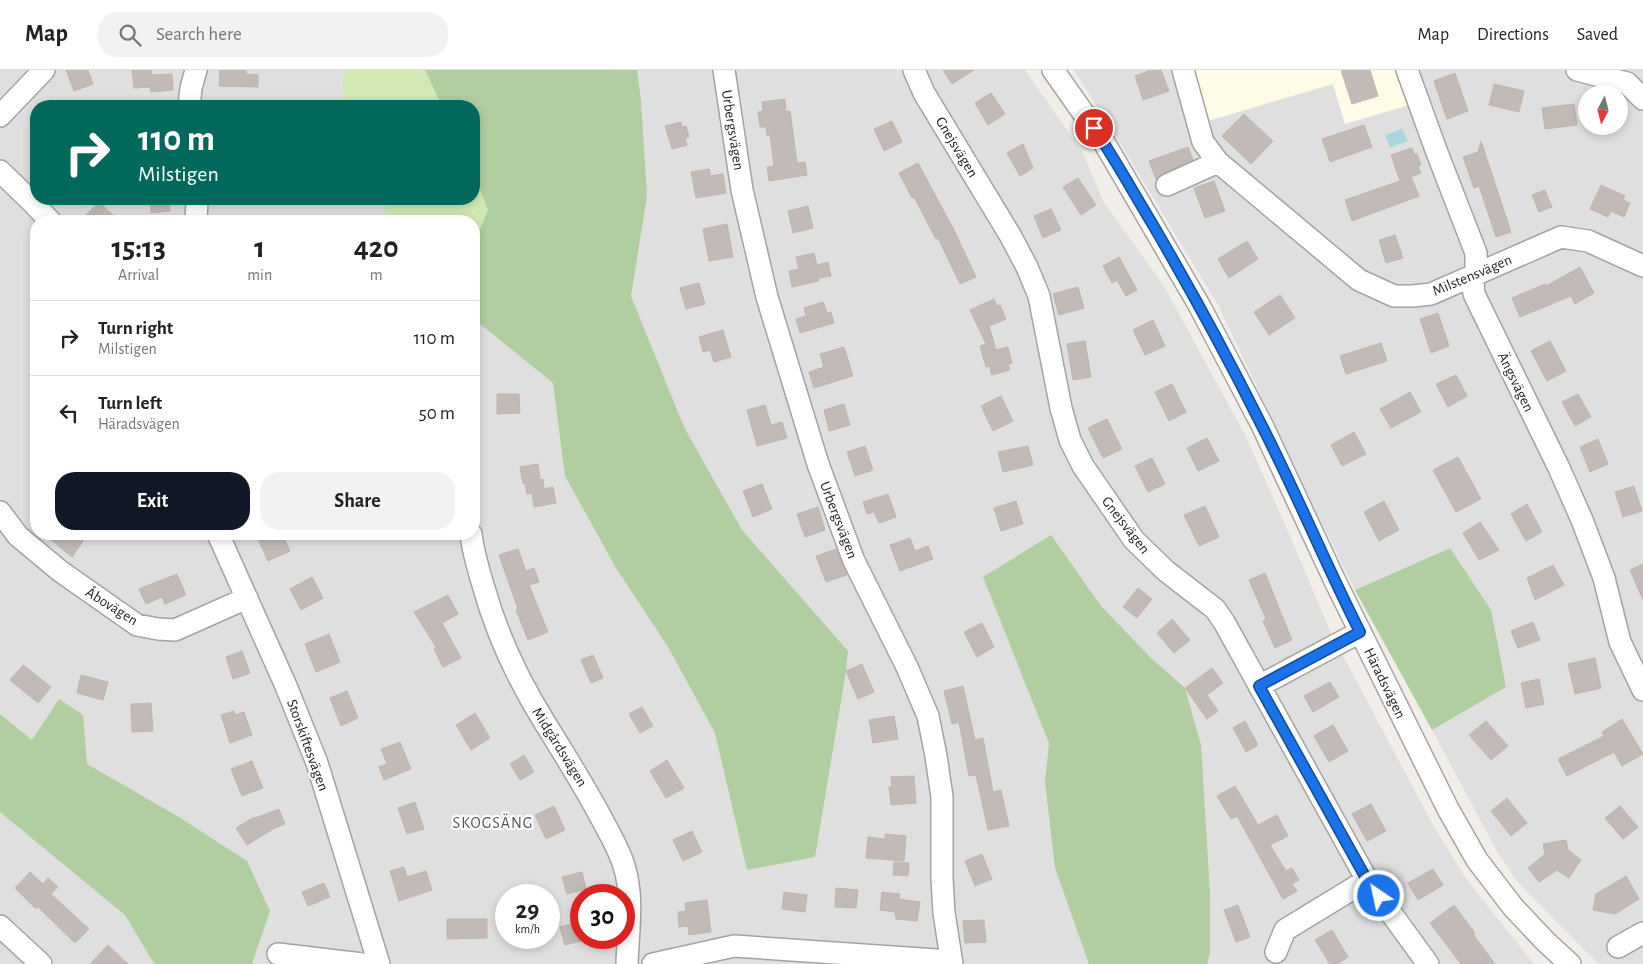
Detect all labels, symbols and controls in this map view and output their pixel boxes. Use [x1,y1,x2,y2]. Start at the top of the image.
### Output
search box [98,12,448,57]
icon: search [116,21,144,49]
text: Map [25,22,68,46]
text: Search here [156,25,242,44]
text: Map [1418,26,1449,44]
text: Directions [1477,26,1549,44]
text: Saved [1577,26,1618,44]
north arrow [1578,85,1628,135]
map controls [1578,85,1628,135]
street label: Urbergsvägen [719,89,746,171]
pin [1073,107,1115,149]
street label: Gnejsvägen [933,114,980,180]
icon: arrive [1080,114,1108,142]
icon: right [55,120,120,185]
text: 110 m [138,122,215,157]
text: Milstigen [138,163,219,185]
text: 15:13 [111,233,166,263]
text: 1 [254,233,265,263]
text: 420 [354,233,399,263]
street label: Milstensvägen [1430,252,1514,299]
text: Arrival [118,267,159,283]
text: min [247,267,272,283]
text: m [370,267,383,283]
text: Turn right [98,319,173,338]
icon: right [55,324,83,352]
text: 110 m [414,329,455,348]
text: Milstigen [98,341,157,357]
street label: Ängsvägen [1495,350,1537,414]
text: Turn left [98,394,162,413]
icon: left [55,399,83,427]
text: 50 m [419,404,455,423]
text: Häradsvägen [98,416,180,432]
button: Exit [55,472,250,530]
button: Share [260,472,455,530]
street label: Urbergsvägen [817,480,860,561]
street label: Gnejsvägen [1099,494,1152,557]
street label: Åbovägen [83,584,141,628]
street label: Häradsvägen [1361,645,1408,721]
street label: Storskiftesvägen [284,697,331,793]
street label: Midgårdsvägen [529,705,590,790]
district label: SKOGSÄNG [453,813,533,831]
position arrow [1352,869,1404,921]
speed limit sign: 30 [570,884,635,949]
text: 29 [516,898,539,923]
text: km/h [515,923,540,935]

